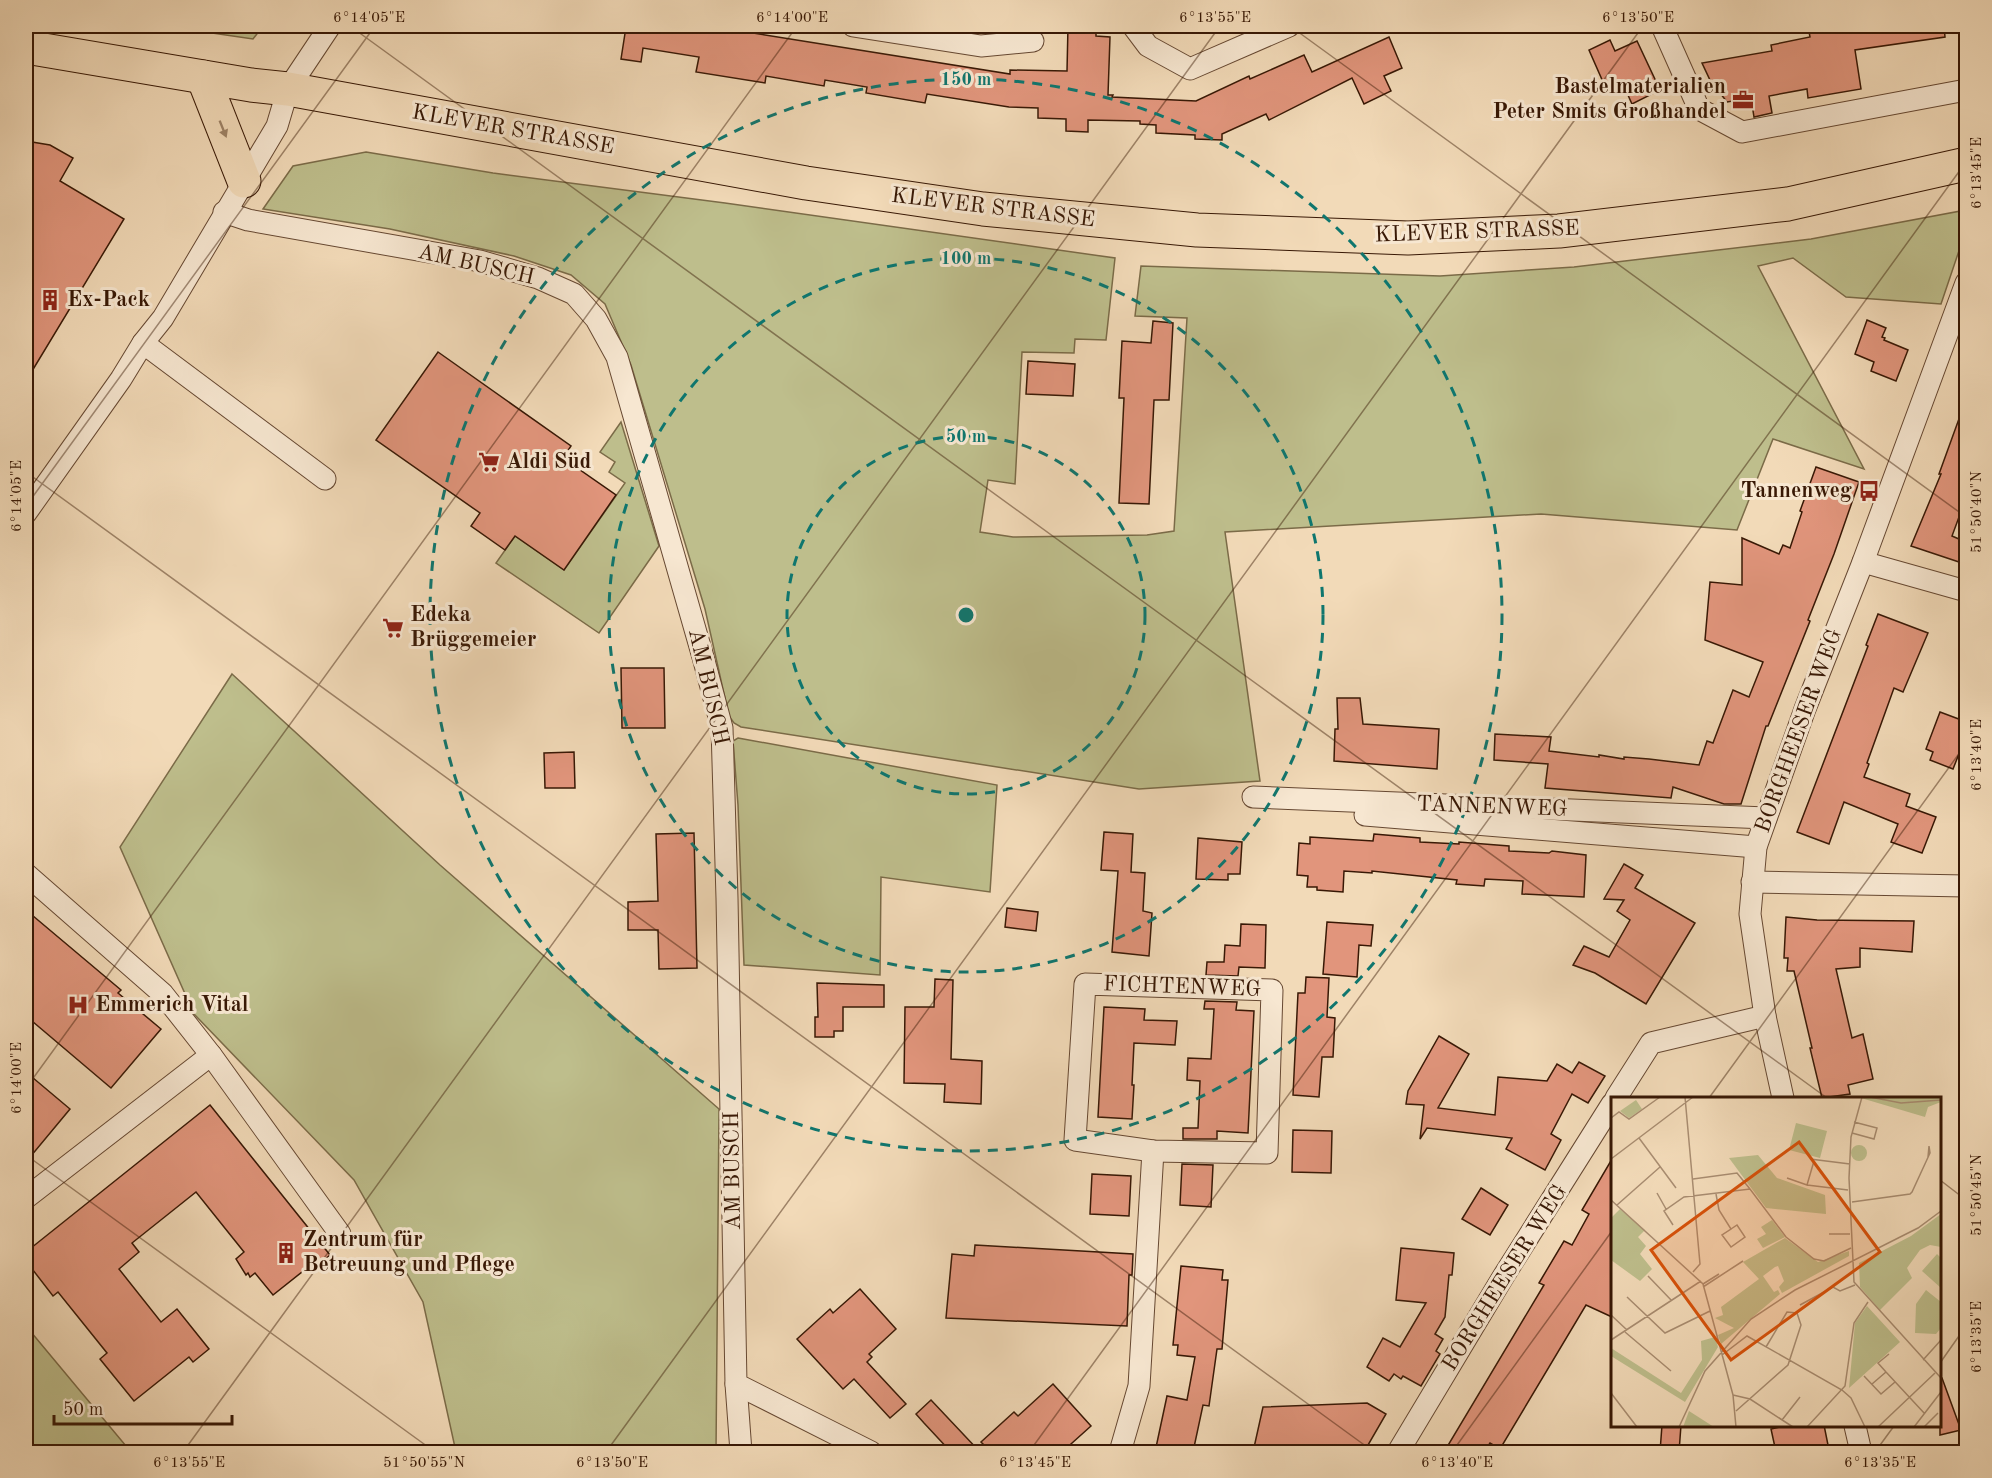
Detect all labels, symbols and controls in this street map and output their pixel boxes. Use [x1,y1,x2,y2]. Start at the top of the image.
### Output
text: 6°14'05"E [333,11,405,26]
text: 6°14'00"E [756,11,828,26]
text: 6°13'55"E [1179,11,1251,26]
text: 6°13'50"E [1602,11,1674,26]
text: 150 m [941,71,991,89]
place label: Bastelmaterialien Peter Smits Großhandel [1492,76,1726,123]
office icon: Bastelmaterialien Peter Smits Großhandel [1731,88,1755,112]
street label: KLEVER STRASSE [410,101,616,159]
one-way arrow [219,120,228,138]
text: 6°13'45"E [1970,137,1985,209]
street label: KLEVER STRASSE [890,185,1096,231]
street label: KLEVER STRASSE [1374,217,1580,247]
street label: AM BUSCH [416,241,536,289]
text: 100 m [941,250,991,268]
building icon: Ex-Pack [38,288,62,312]
place label: Ex-Pack [67,289,150,311]
text: 50 m [946,428,986,446]
supermarket icon: Aldi Süd [477,450,501,474]
place label: Aldi Süd [506,451,592,473]
text: 6°14'05"E [10,460,25,532]
text: 51°50'40"N [1970,471,1985,553]
bus stop icon: Tannenweg [1857,479,1881,503]
place label: Tannenweg [1741,480,1852,502]
place label: Edeka Brüggemeier [410,604,536,651]
centre of rings [956,605,976,625]
supermarket icon: Edeka Brüggemeier [381,616,405,640]
street label: BORGHEESER WEG [1752,626,1846,836]
street label: AM BUSCH [684,627,732,747]
text: 6°13'40"E [1970,719,1985,791]
street label: TANNENWEG [1416,793,1568,821]
street label: FICHTENWEG [1103,973,1261,1001]
hospital icon: Emmerich Vital [66,993,90,1017]
place label: Emmerich Vital [95,994,249,1016]
text: 6°14'00"E [10,1042,25,1114]
inset map [1611,1097,1941,1427]
street label: AM BUSCH [721,1111,745,1231]
text: 51°50'45"N [1970,1154,1985,1236]
street label: BORGHEESER WEG [1439,1181,1571,1375]
place label: Zentrum für Betreuung und Pflege [303,1229,515,1276]
building icon: Zentrum für Betreuung und Pflege [274,1241,298,1265]
text: 6°13'35"E [1970,1301,1985,1373]
scale bar [54,1388,232,1426]
text: 50 m [63,1401,103,1419]
text: 6°13'55"E [153,1456,225,1471]
text: 51°50'55"N [383,1456,465,1471]
text: 6°13'50"E [576,1456,648,1471]
text: 6°13'45"E [999,1456,1071,1471]
text: 6°13'40"E [1421,1456,1493,1471]
text: 6°13'35"E [1844,1456,1916,1471]

